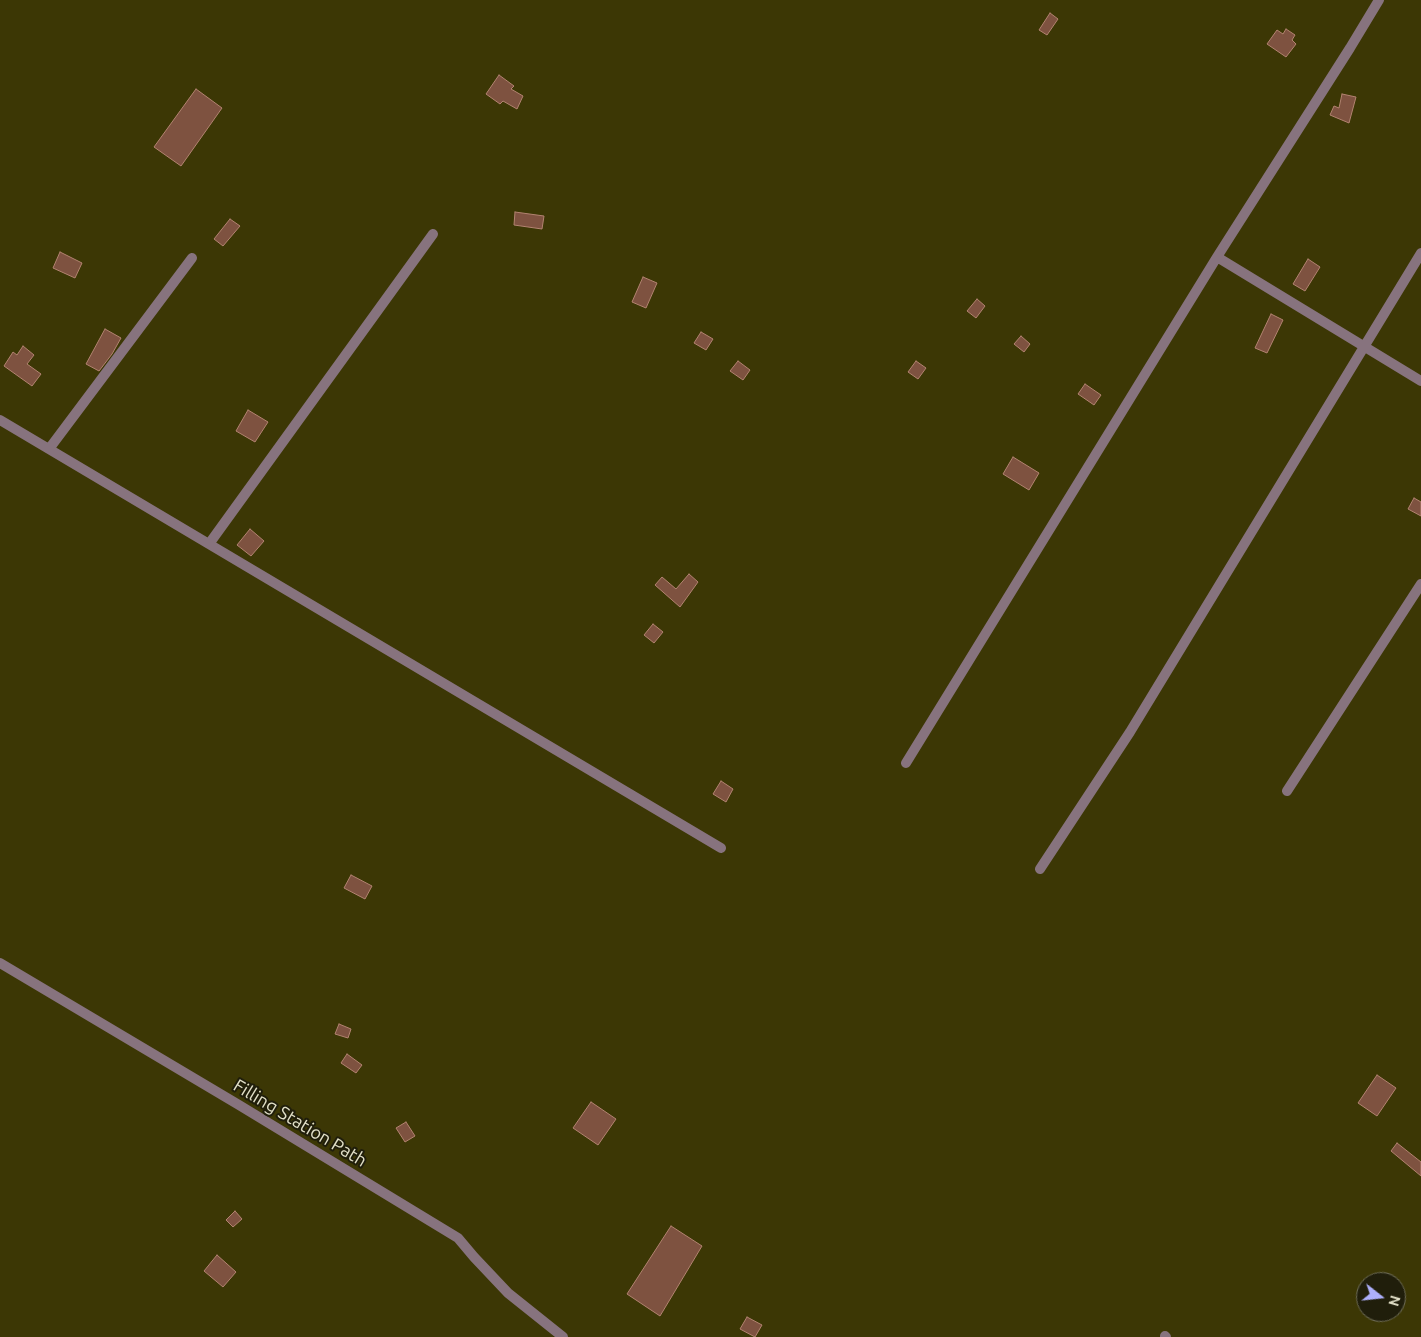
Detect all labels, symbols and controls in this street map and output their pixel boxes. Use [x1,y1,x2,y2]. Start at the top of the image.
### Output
street label: Filling Station Path [229,1075,371,1171]
north arrow [1356,1272,1406,1322]
text: N [1385,1294,1404,1308]

